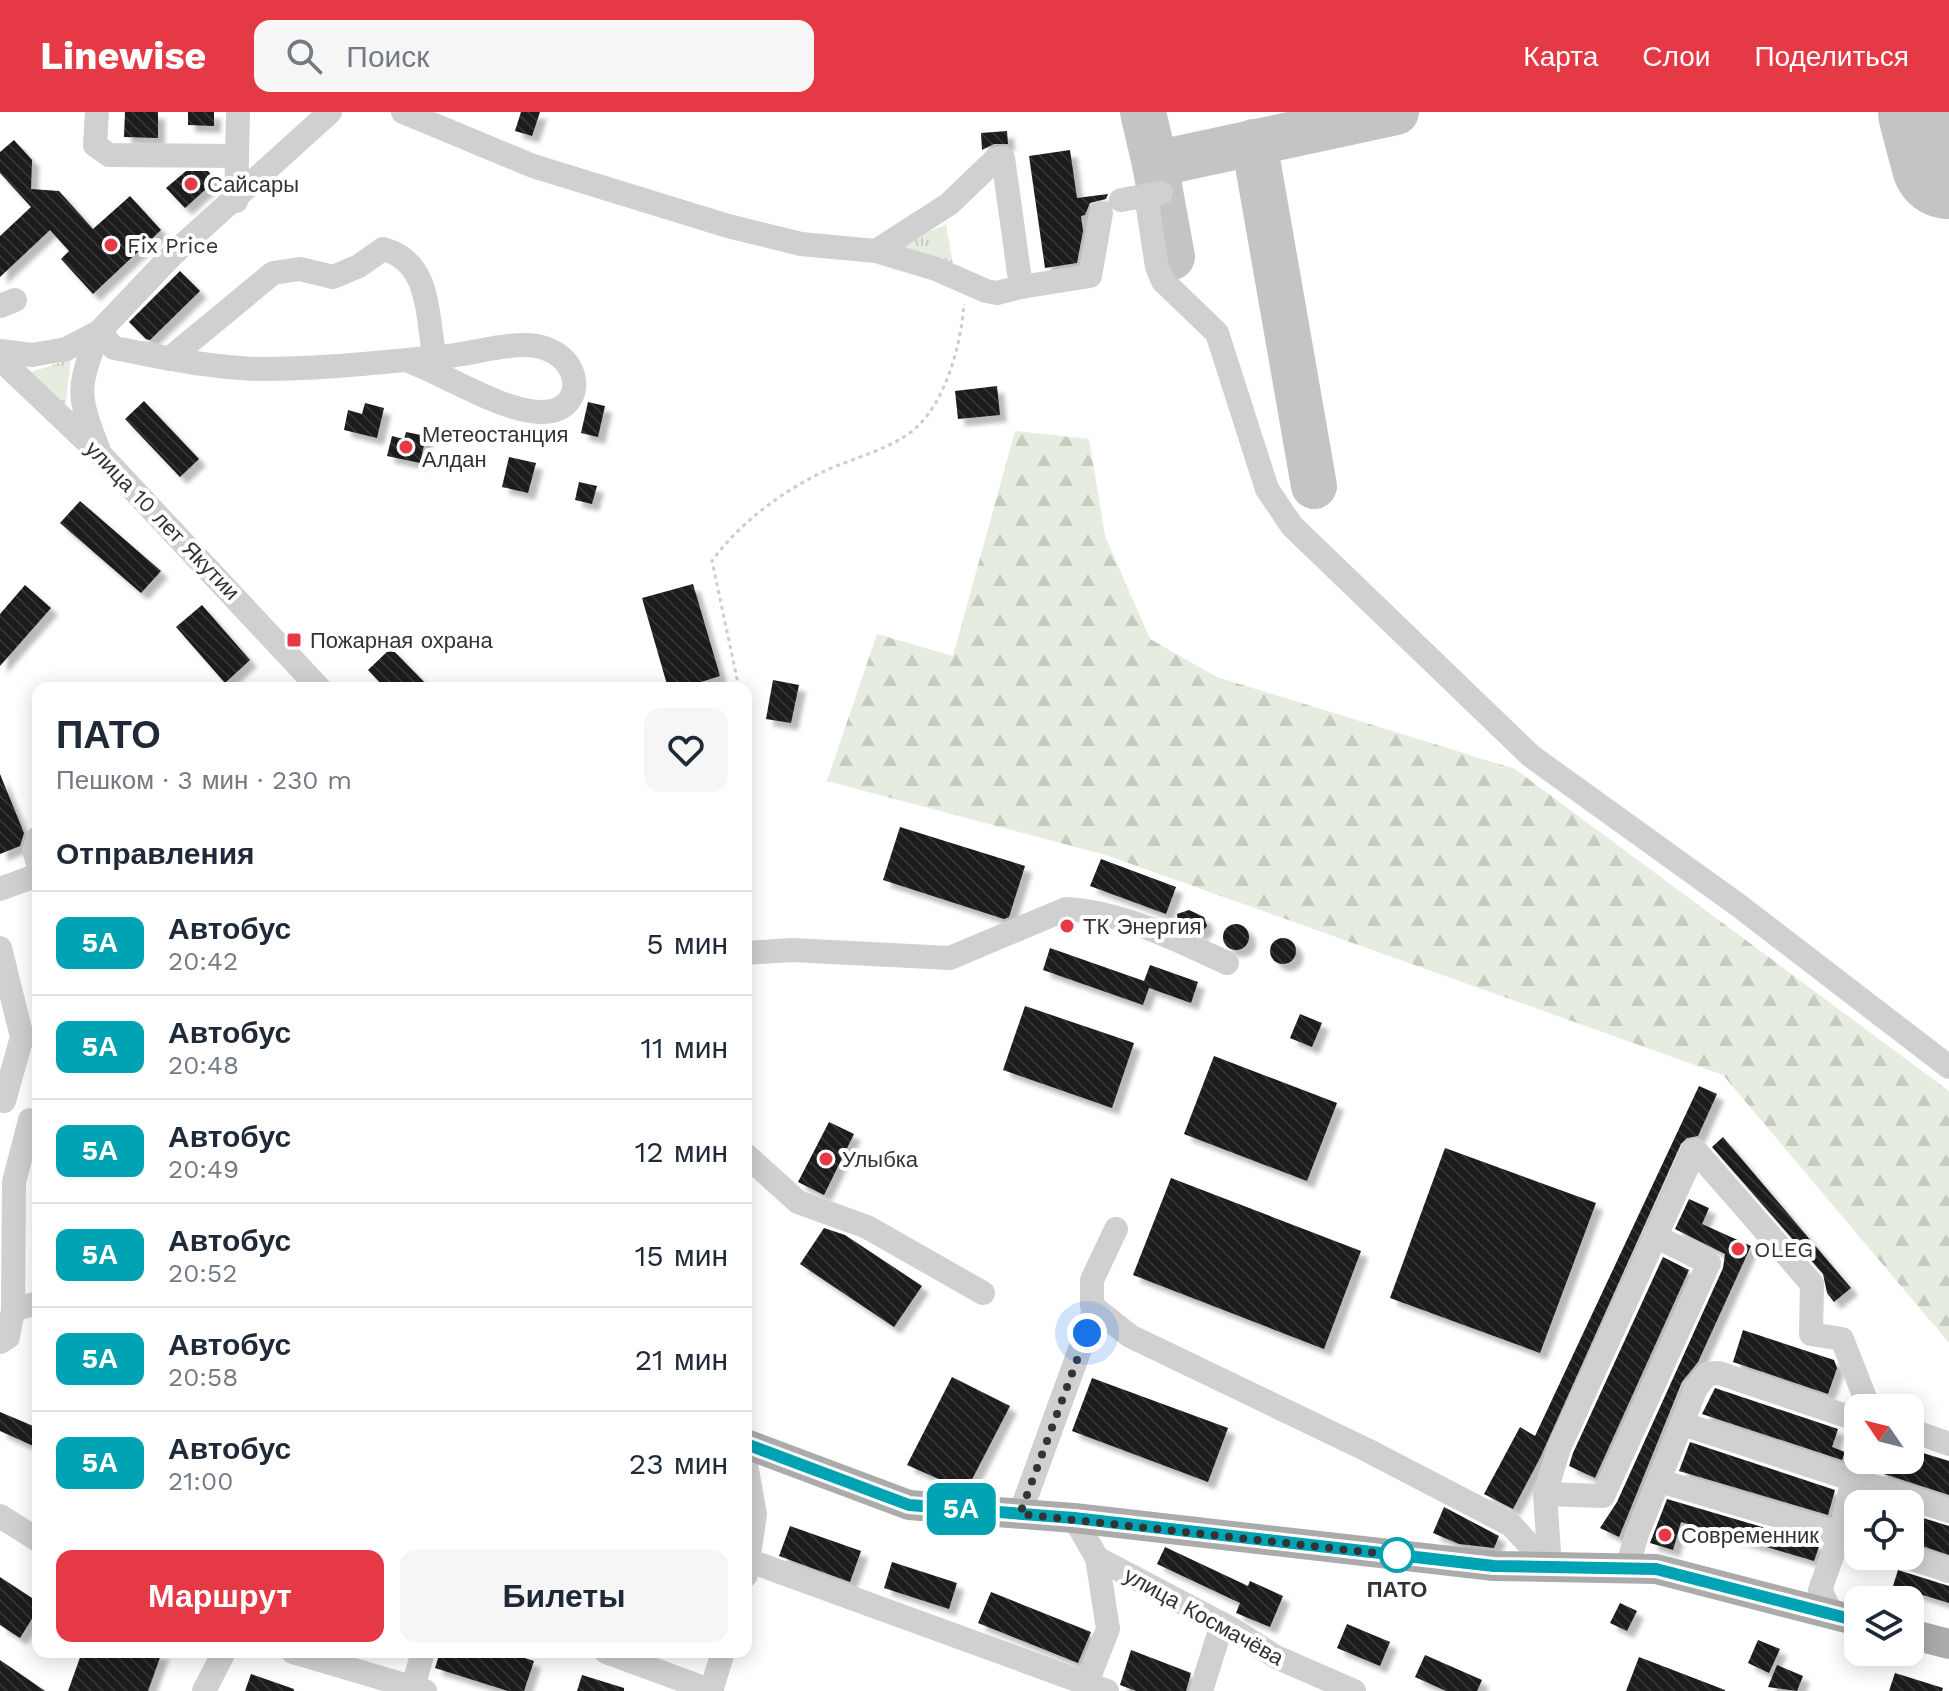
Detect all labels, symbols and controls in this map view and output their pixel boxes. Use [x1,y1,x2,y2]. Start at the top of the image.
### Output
search box [254,20,814,92]
text: Linewise [40,34,206,78]
icon: search [282,34,326,78]
text: Поиск [346,39,430,74]
text: Карта [1523,40,1598,73]
text: Слои [1642,40,1710,73]
text: Поделиться [1754,40,1909,73]
place label: Сайсары [207,172,299,197]
marker: Сайсары [182,175,200,193]
place label: Fix Price [127,233,218,258]
marker: Fix Price [102,236,120,254]
place label: Метеостанция Алдан [422,422,568,472]
street label: улица 10 лет Якутии [80,436,245,605]
marker: Метеостанция Алдан [397,438,415,456]
place label: Пожарная охрана [310,628,493,653]
marker: Пожарная охрана [285,631,303,649]
button: heart [644,708,728,792]
text: ПАТО [56,713,161,757]
text: Пешком · 3 мин · 230 m [56,765,352,795]
text: Отправления [56,836,255,871]
text: Автобус [168,911,291,946]
place label: ТК Энергия [1083,914,1201,939]
marker: ТК Энергия [1058,917,1076,935]
text: 5А [82,926,118,959]
text: 5 мин [646,926,728,961]
text: 20:42 [168,946,238,976]
text: Автобус [168,1015,291,1050]
text: 5А [82,1030,118,1063]
text: 11 мин [640,1030,728,1065]
text: 20:48 [168,1050,239,1080]
text: Автобус [168,1119,291,1154]
text: 5А [82,1134,118,1167]
text: 12 мин [635,1134,728,1169]
place label: Улыбка [842,1147,919,1172]
marker: Улыбка [817,1150,835,1168]
text: 20:49 [168,1154,239,1184]
text: Автобус [168,1223,291,1258]
place label: OLEG [1754,1237,1813,1262]
text: 5А [82,1238,118,1271]
text: 15 мин [635,1238,728,1273]
marker: OLEG [1729,1240,1747,1258]
text: 20:52 [168,1258,237,1288]
your location [1067,1313,1107,1353]
text: Автобус [168,1327,291,1362]
text: 5А [82,1342,118,1375]
text: 21 мин [635,1342,728,1377]
text: 20:58 [168,1362,238,1392]
north arrow [1844,1394,1924,1474]
map controls [1844,1394,1924,1666]
text: Автобус [168,1431,291,1466]
text: 5А [82,1446,118,1479]
text: 23 мин [629,1446,728,1481]
text: 21:00 [168,1466,233,1496]
line badge: 5А [925,1483,997,1535]
button: locate [1844,1490,1924,1570]
text: 5А [943,1492,979,1525]
place label: Современник [1681,1523,1819,1548]
marker: Современник [1656,1526,1674,1544]
marker: ПАТО [1380,1538,1414,1572]
button: Маршрут [56,1550,384,1642]
button: Билеты [400,1550,728,1642]
street label: улица Космачёва [1120,1562,1288,1671]
place label: ПАТО [1367,1577,1427,1602]
button: layers [1844,1586,1924,1666]

